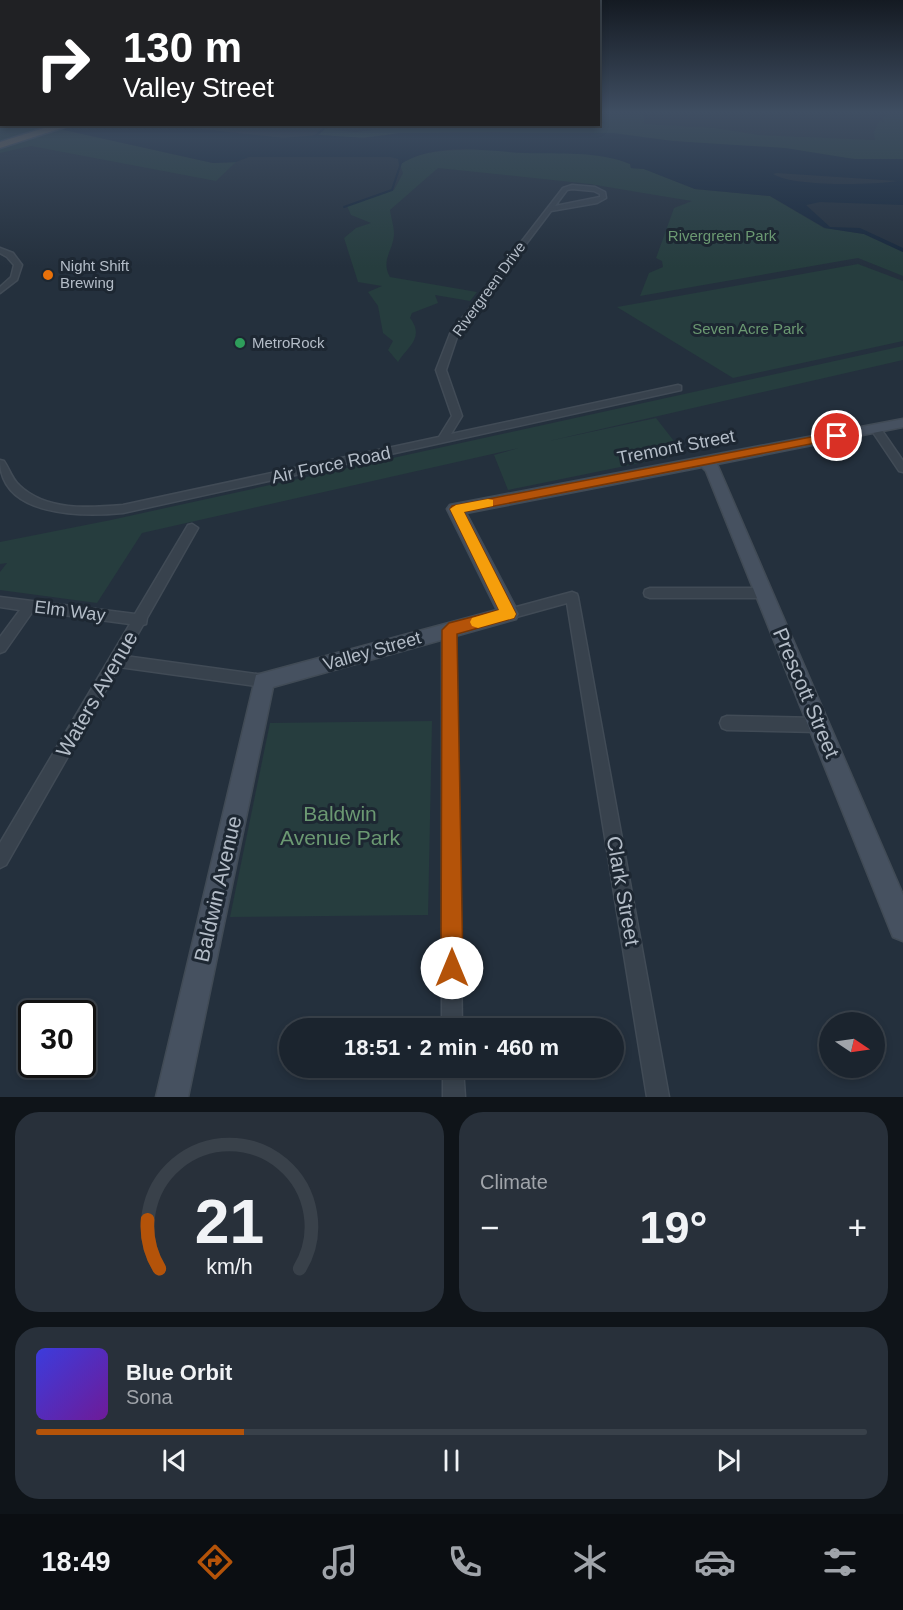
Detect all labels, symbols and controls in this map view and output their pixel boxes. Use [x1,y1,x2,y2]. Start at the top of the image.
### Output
icon: right [24,24,102,102]
text: 130 m [123,24,242,71]
text: Valley Street [123,73,274,103]
park label: Rivergreen Park [668,227,777,244]
street label: Rivergreen Drive [449,238,529,339]
place label: Night Shift Brewing [60,257,130,291]
marker: Night Shift Brewing [41,268,55,282]
park label: Seven Acre Park [692,320,804,337]
place label: MetroRock [252,334,325,351]
marker: MetroRock [233,336,247,350]
pin [811,410,862,461]
icon: arrive [820,419,853,452]
street label: Tremont Street [616,426,736,468]
street label: Air Force Road [270,443,392,487]
street label: Elm Way [33,597,107,625]
street label: Prescott Street [769,624,844,761]
street label: Waters Avenue [51,627,142,761]
street label: Valley Street [321,628,423,674]
park label: Baldwin Avenue Park [280,802,400,849]
street label: Baldwin Avenue [190,814,245,964]
street label: Clark Street [603,834,644,948]
position arrow [420,936,484,1000]
speed limit sign: 30 [18,1000,96,1078]
north arrow [819,1012,885,1078]
map controls [819,1012,885,1078]
text: 18:51 · 2 min · 460 m [344,1035,559,1060]
text: Climate [480,1171,548,1193]
text: 21 [195,1187,264,1256]
text: 19° [639,1202,708,1253]
text: − [480,1209,499,1246]
text: + [848,1209,867,1246]
text: km/h [206,1255,253,1279]
text: Blue Orbit [126,1360,232,1385]
text: Sona [126,1386,173,1408]
icon: previous [158,1444,191,1477]
icon: pause [435,1444,468,1477]
icon: next [712,1444,745,1477]
icon: directions [194,1541,236,1583]
icon: music [319,1541,361,1583]
icon: phone [444,1541,486,1583]
icon: climate [569,1541,611,1583]
icon: car [694,1541,736,1583]
icon: filters [819,1541,861,1583]
text: 18:49 [42,1547,111,1577]

